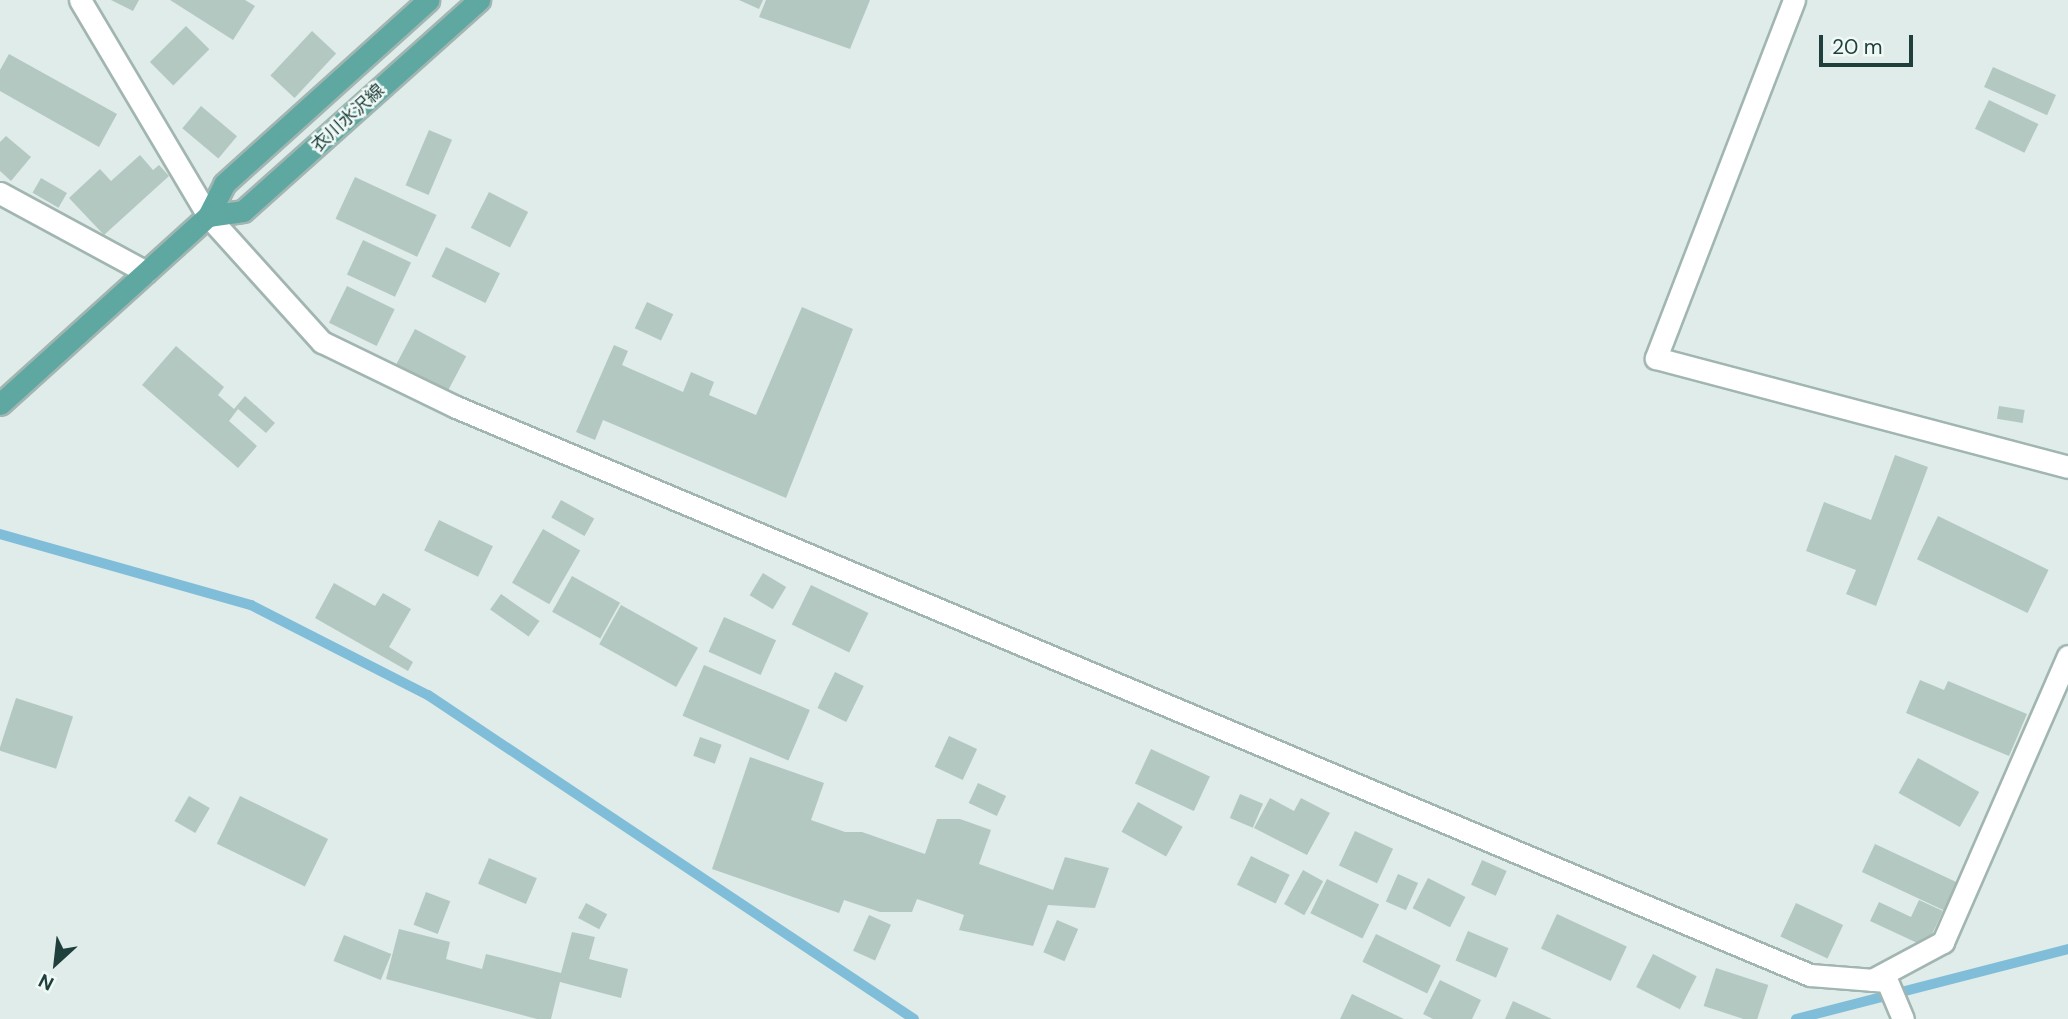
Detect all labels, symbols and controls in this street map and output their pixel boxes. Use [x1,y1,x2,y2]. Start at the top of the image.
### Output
scale bar [1823,21,1918,65]
text: 20 m [1832,33,1883,61]
street label: 衣川水沢線 [307,80,389,156]
north arrow [21,928,91,998]
text: N [34,968,58,996]

